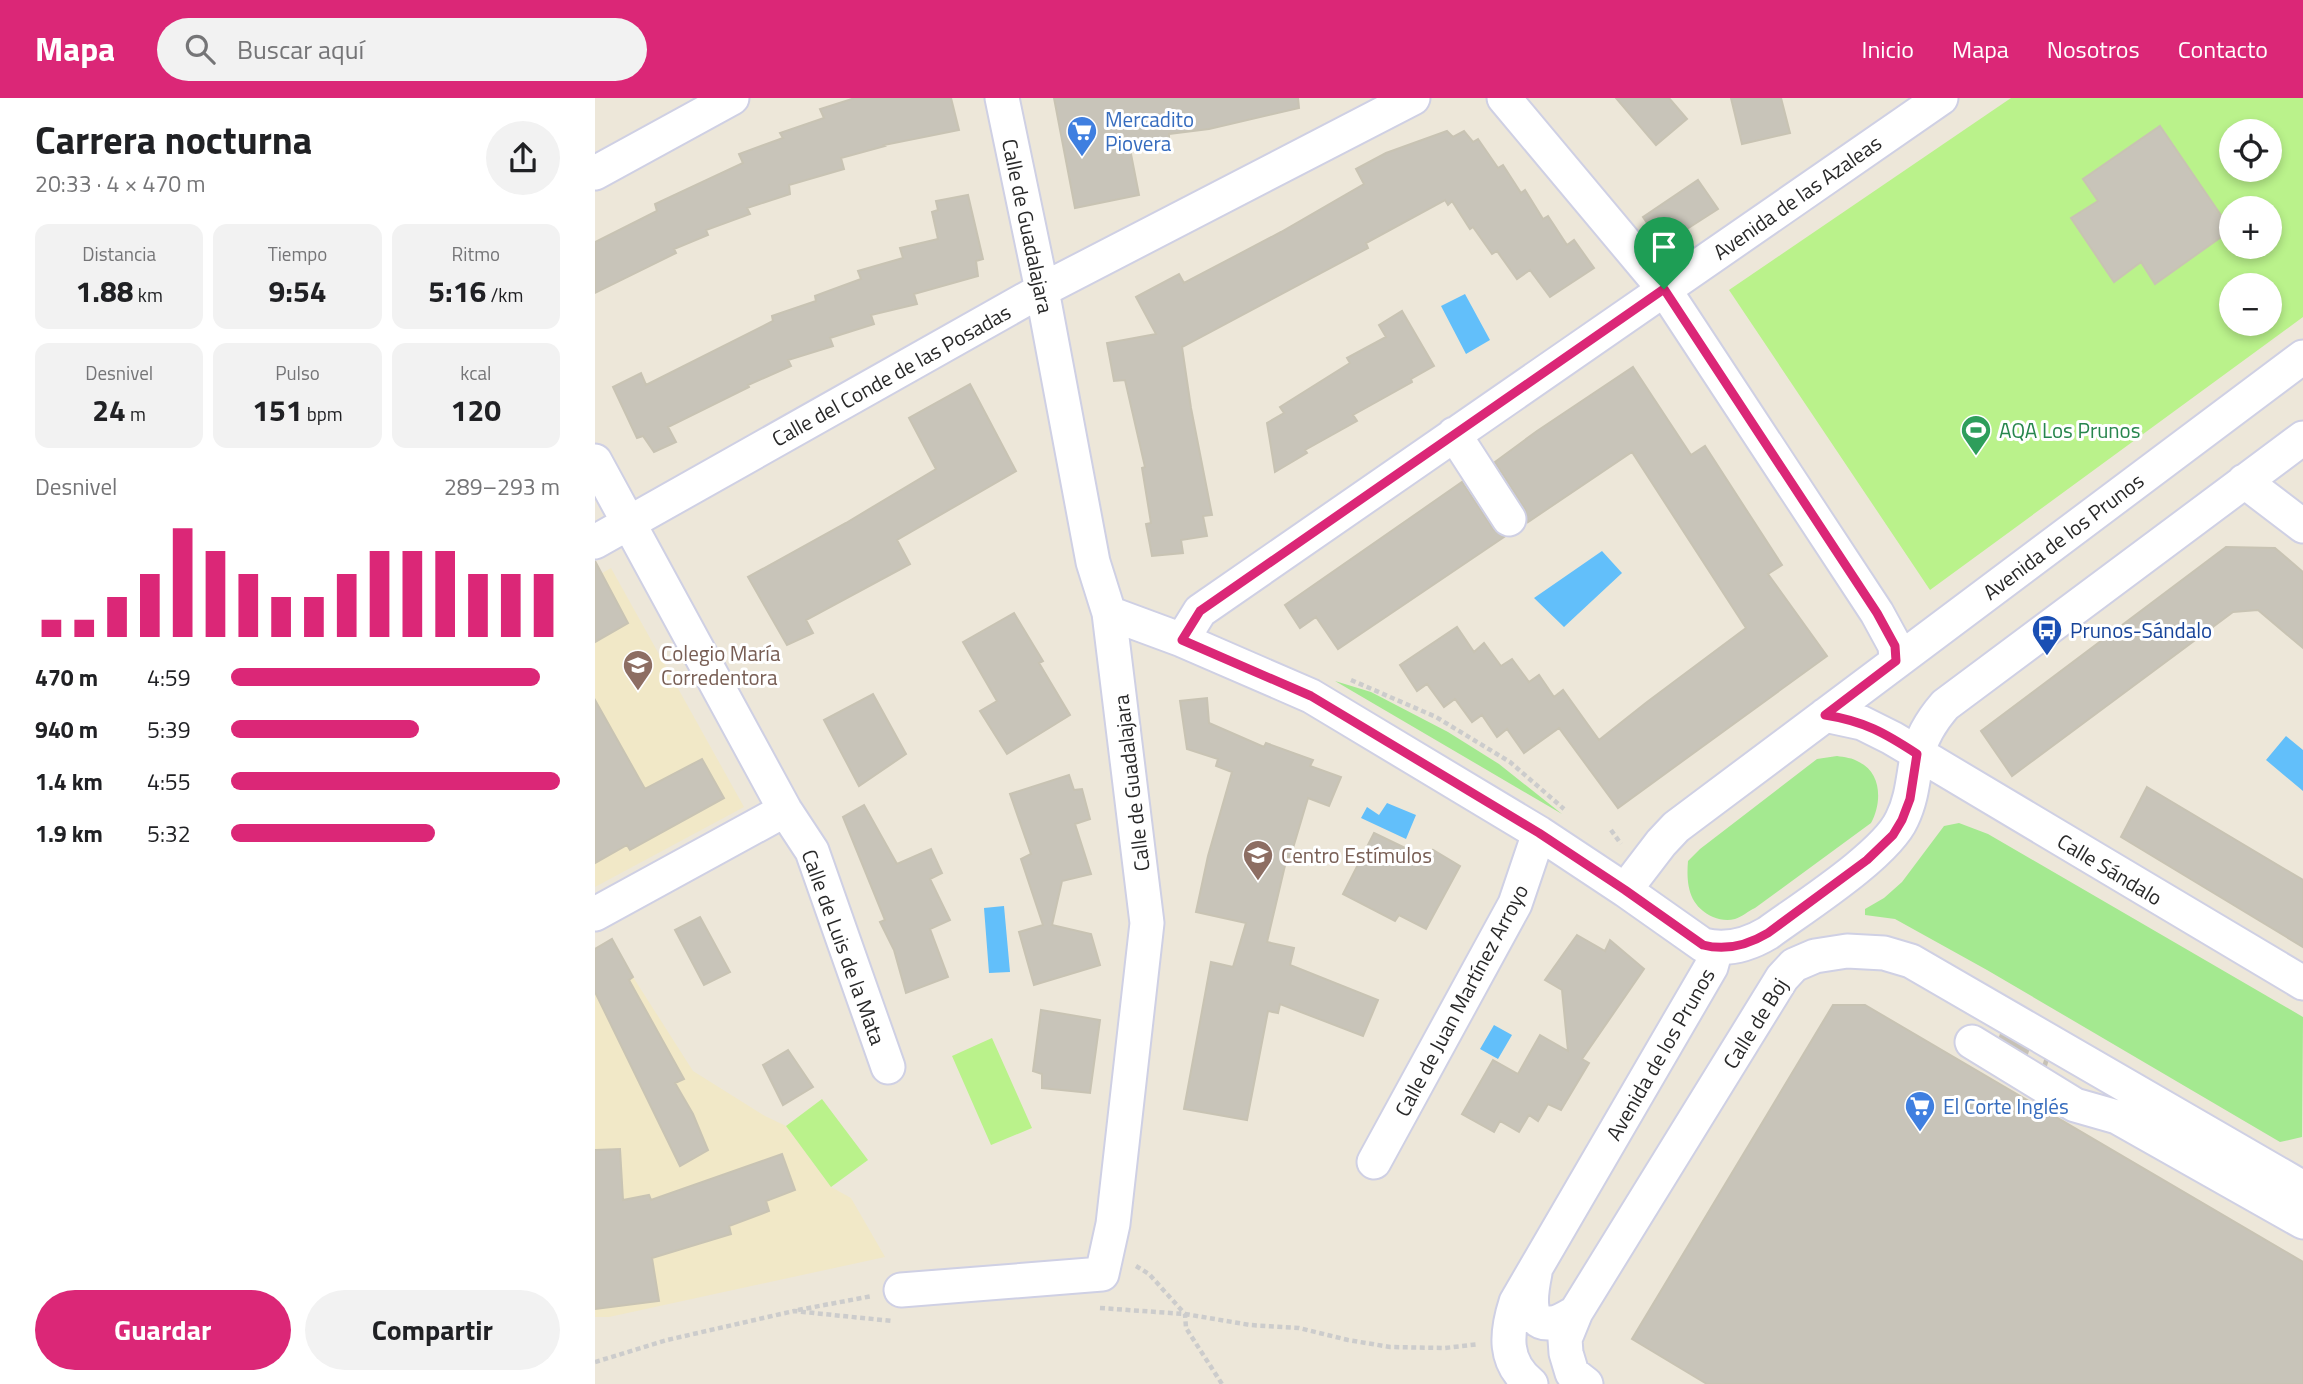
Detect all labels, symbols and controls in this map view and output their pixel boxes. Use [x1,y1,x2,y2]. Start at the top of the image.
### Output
search box [157,18,647,81]
text: Mapa [35,24,115,74]
icon: search [181,30,219,68]
text: Buscar aquí [237,30,364,69]
text: Inicio [1862,31,1914,67]
text: Mapa [1952,31,2009,67]
text: Nosotros [2047,31,2140,67]
text: Contacto [2178,31,2268,67]
place label: Mercadito Piovera [1105,103,1194,159]
text: Carrera nocturna [35,111,312,169]
supermarket icon: Mercadito Piovera [1065,114,1099,158]
map controls [2219,119,2282,336]
button: locate [2219,119,2282,182]
button: share [486,121,560,195]
street label: Avenida de las Azaleas [1706,127,1888,267]
street label: Calle de Guadalajara [994,136,1062,317]
text: 20:33 · 4 × 470 m [35,166,205,201]
button: + [2219,196,2282,259]
pin [1634,217,1694,289]
icon: arrive [1645,228,1683,266]
text: Distancia [82,239,156,268]
text: Tiempo [268,239,327,268]
text: Ritmo [452,239,500,268]
text: 1.88 [76,268,134,314]
text: 9:54 [268,268,327,314]
text: 5:16 [428,268,486,314]
button: − [2219,273,2282,336]
text: km [134,280,163,309]
text: /km [486,280,523,309]
street label: Calle del Conde de las Posadas [766,296,1016,454]
text: Desnivel [85,358,153,387]
text: Pulso [275,358,320,387]
text: kcal [460,358,491,387]
text: 24 [92,387,126,433]
text: 151 [252,387,303,433]
text: 120 [451,387,501,433]
text: m [126,399,146,428]
text: bpm [303,399,343,428]
sports icon: AQA Los Prunos [1959,413,1993,457]
place label: AQA Los Prunos [1999,414,2140,446]
street label: Avenida de los Prunos [1976,465,2150,607]
text: Desnivel [35,469,117,504]
text: 289–293 m [444,469,560,504]
bus stop icon: Prunos-Sándalo [2030,613,2064,657]
place label: Prunos-Sándalo [2070,614,2212,646]
place label: Colegio María Corredentora [661,637,781,693]
school or university icon: Colegio María Corredentora [621,648,655,692]
text: 470 m [35,660,98,695]
text: 4:59 [147,660,191,695]
street label: Calle de Guadalajara [1104,692,1158,873]
text: 940 m [35,712,98,747]
text: 5:39 [147,712,191,747]
text: 1.4 km [35,764,103,799]
text: 4:55 [147,764,191,799]
text: 1.9 km [35,816,103,851]
text: 5:32 [147,816,191,851]
street label: Calle Sándalo [2051,825,2169,913]
school or university icon: Centro Estímulos [1241,838,1275,882]
place label: Centro Estímulos [1281,839,1432,871]
street label: Calle de Luis de la Mata [794,845,894,1050]
street label: Calle de Juan Martínez Arroyo [1386,878,1536,1122]
street label: Avenida de los Prunos [1598,962,1722,1146]
street label: Calle de Boj [1714,971,1796,1075]
supermarket icon: El Corte Inglés [1903,1089,1937,1133]
place label: El Corte Inglés [1943,1090,2069,1122]
button: Guardar [35,1290,291,1370]
button: Compartir [305,1290,560,1370]

